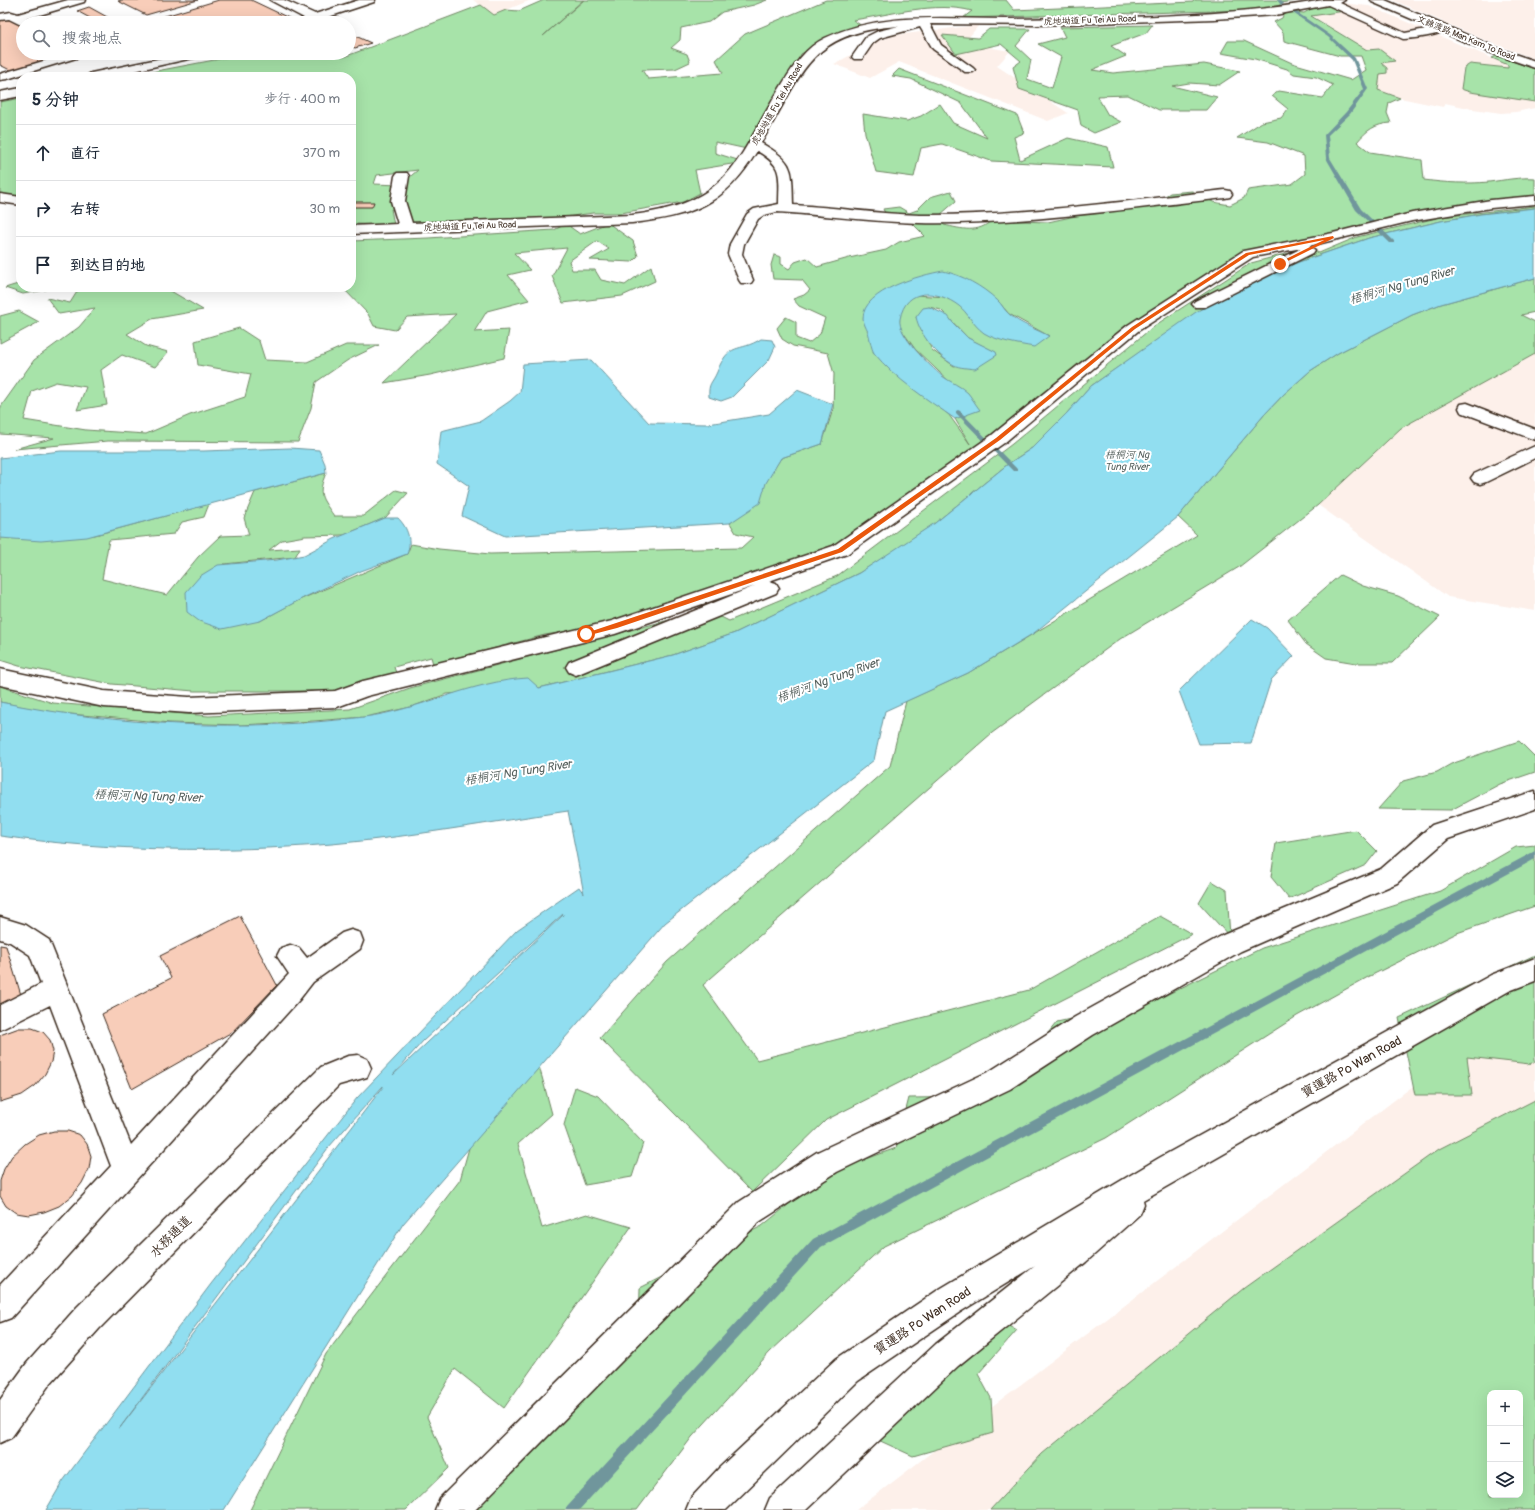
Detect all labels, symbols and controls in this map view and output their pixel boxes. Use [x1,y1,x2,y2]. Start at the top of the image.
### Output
street label: 虎地坳道 Fu Tei Au Road [1043,13,1137,28]
street label: 文錦渡路 Man Kam To Road [1415,14,1517,63]
search box [16,16,356,60]
icon: search [30,27,52,49]
text: 搜索地点 [62,29,122,48]
street label: 虎地坳道 Fu Tei Au Road [749,61,805,147]
text: 5 分钟 [32,89,79,110]
text: 步行 · 400 m [264,91,340,107]
icon: ahead [32,142,54,164]
text: 直行 [70,144,100,163]
text: 370 m [303,145,340,161]
icon: right [32,198,54,220]
text: 右转 [70,200,100,219]
text: 30 m [310,201,340,217]
street label: 虎地坳道 Fu Tei Au Road [423,219,517,234]
icon: arrive [32,254,54,276]
route end [1271,255,1289,273]
text: 到达目的地 [70,256,145,275]
water label: 梧桐河 Ng Tung River [1348,263,1458,308]
water label: 梧桐河 Ng Tung River [1105,449,1150,473]
route start [577,625,595,643]
water label: 梧桐河 Ng Tung River [775,654,883,706]
water label: 梧桐河 Ng Tung River [463,756,574,788]
water label: 梧桐河 Ng Tung River [94,787,204,806]
street label: 寶運路 Po Wan Road [1298,1033,1405,1101]
street label: 水務通道 [147,1213,195,1261]
street label: 寶運路 Po Wan Road [871,1283,974,1358]
map controls [1487,1390,1523,1498]
button: + [1487,1390,1523,1426]
button: − [1487,1426,1523,1462]
button: layers [1487,1462,1523,1498]

